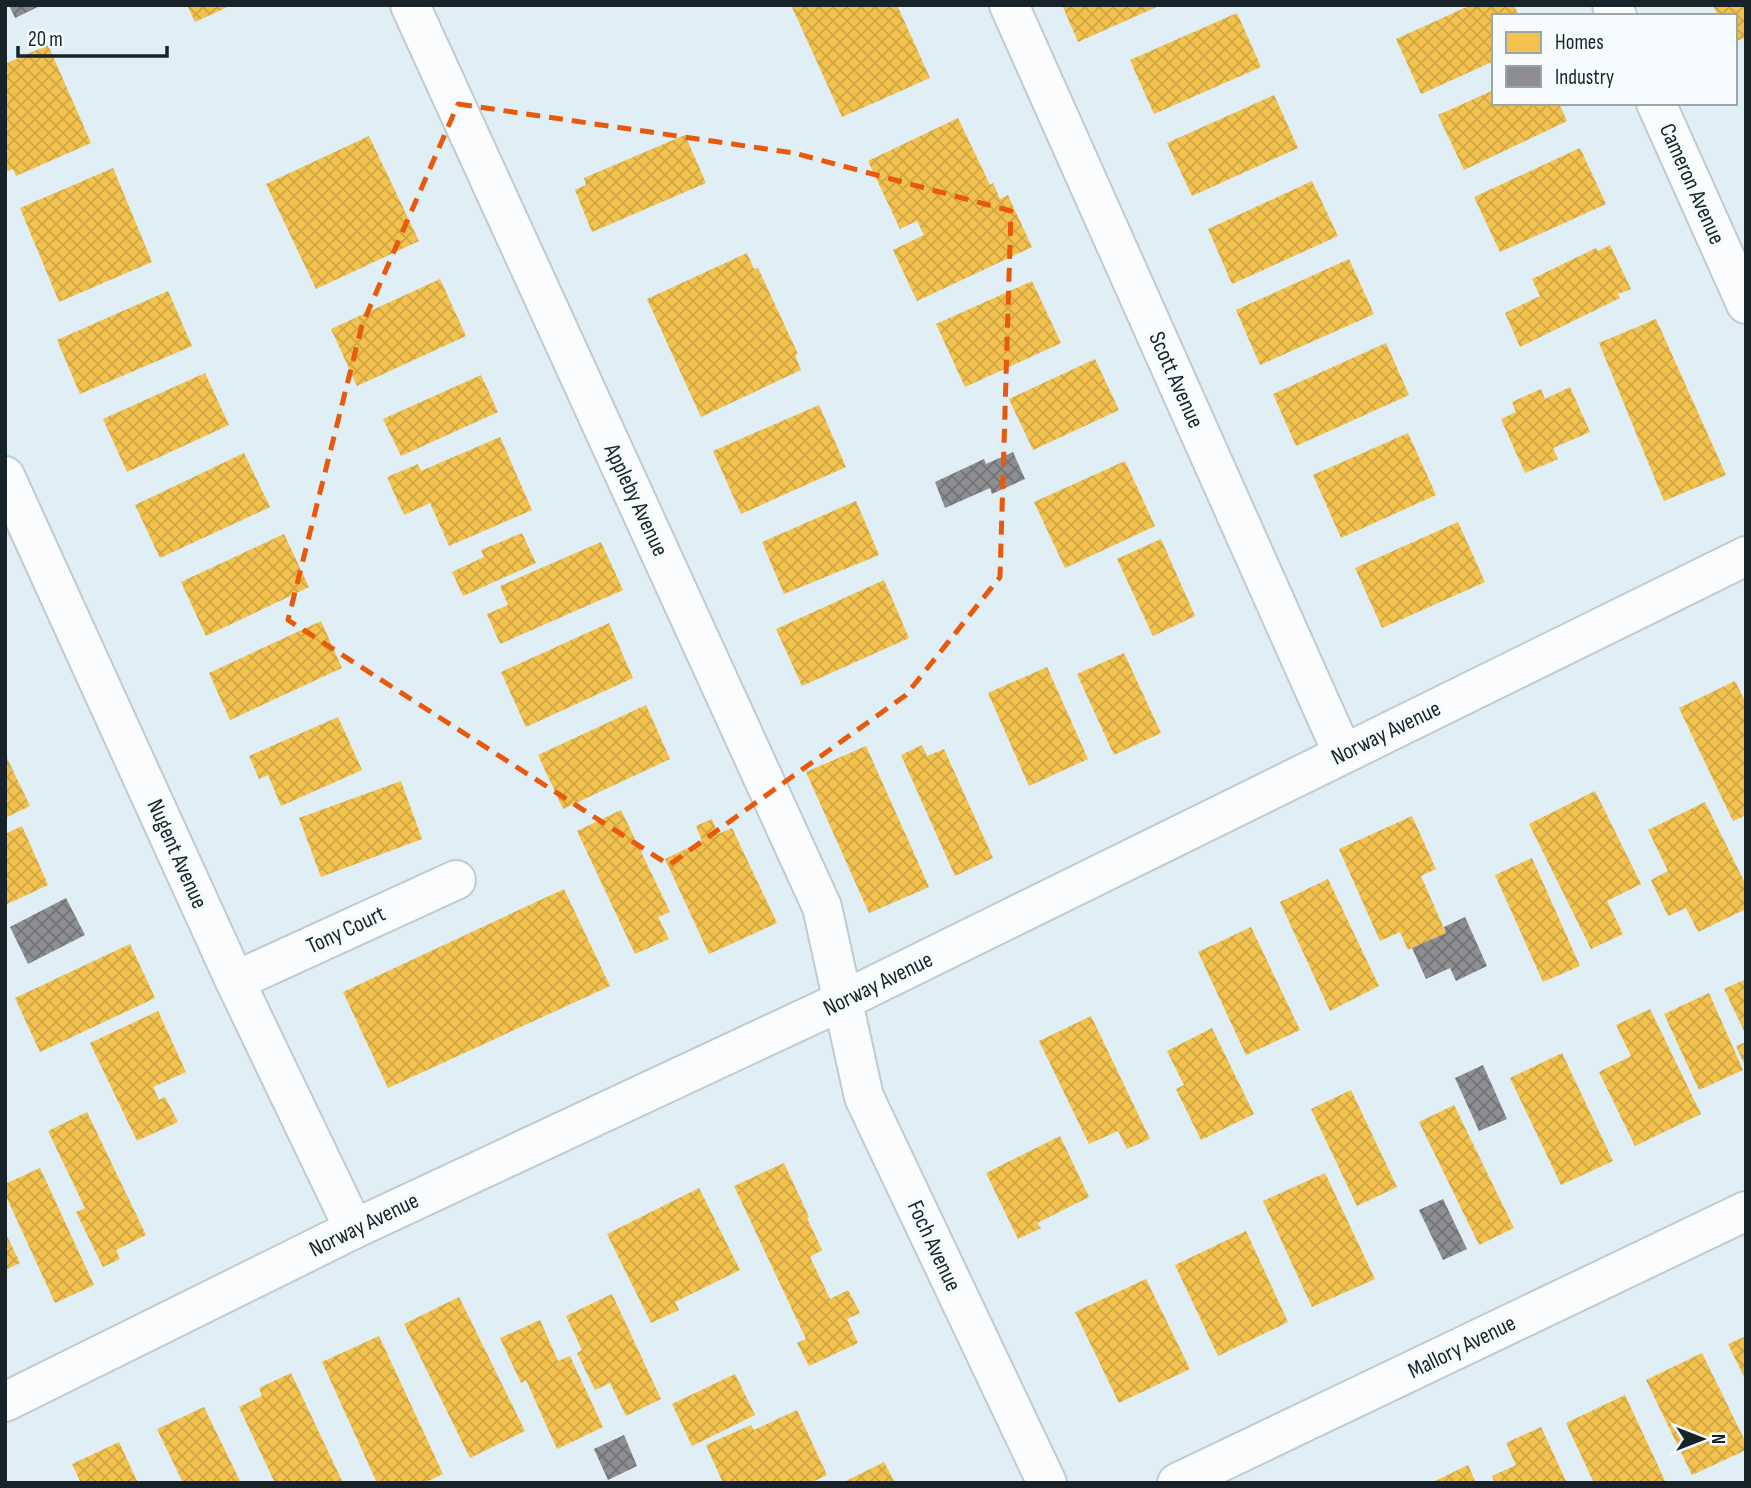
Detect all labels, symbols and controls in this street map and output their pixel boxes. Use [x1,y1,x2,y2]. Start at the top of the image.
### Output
scale bar [18,14,166,58]
legend [1492,14,1737,105]
text: 20 m [28,27,63,52]
text: Homes [1555,30,1604,55]
text: Industry [1555,65,1614,90]
street label: Cameron Avenue [1653,119,1731,249]
street label: Scott Avenue [1142,328,1210,432]
street label: Appleby Avenue [597,438,674,561]
street label: Norway Avenue [1327,694,1445,772]
street label: Nugent Avenue [140,795,214,913]
street label: Tony Court [302,900,390,960]
street label: Norway Avenue [819,945,937,1023]
street label: Norway Avenue [305,1186,423,1264]
street label: Foch Avenue [901,1196,967,1296]
street label: Mallory Avenue [1404,1309,1520,1385]
north arrow [1667,1404,1737,1474]
text: N [1706,1434,1729,1444]

